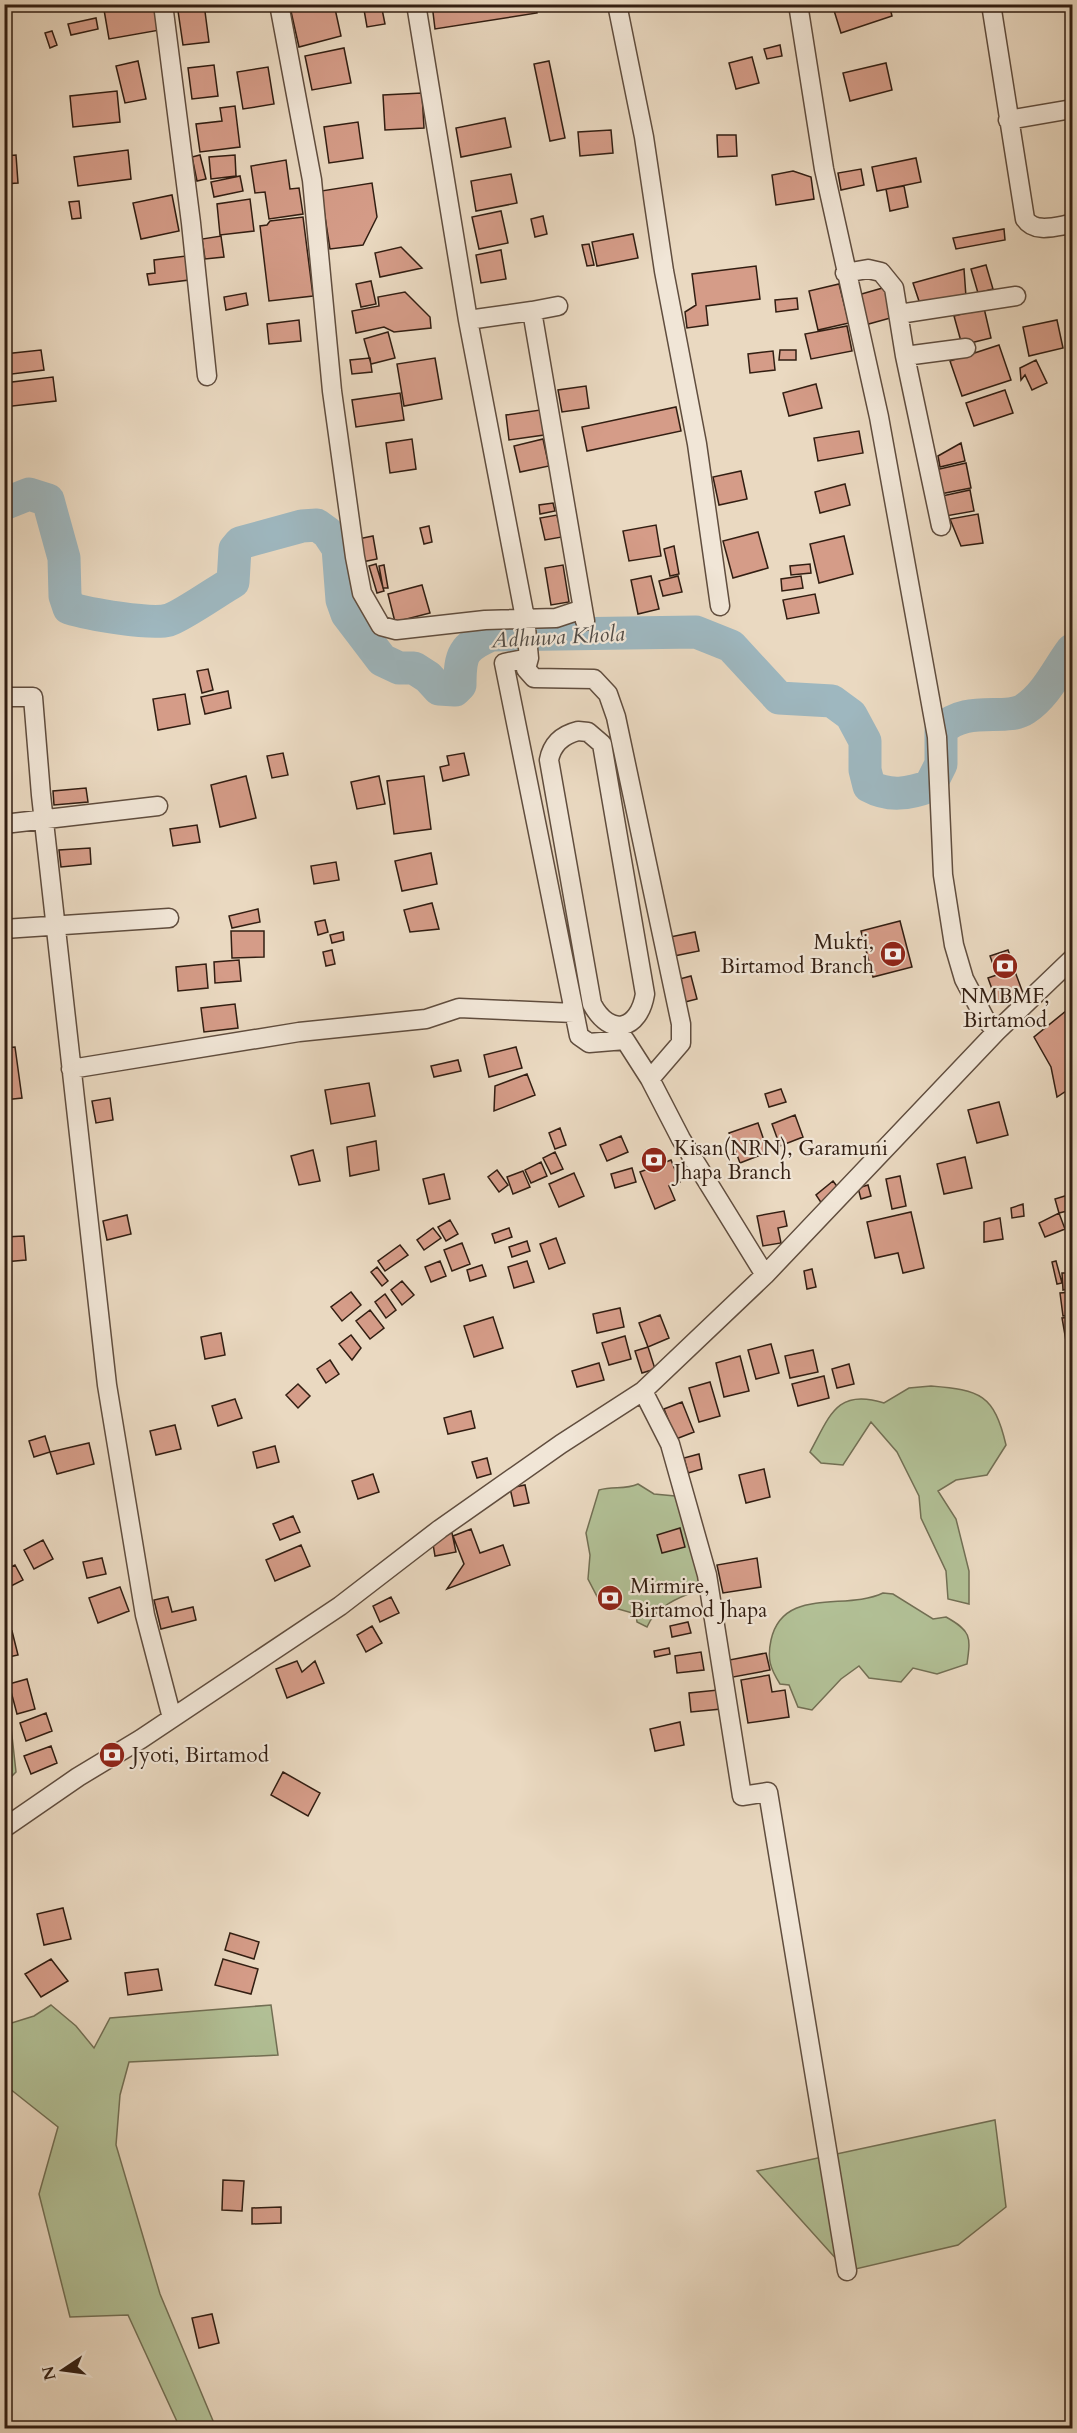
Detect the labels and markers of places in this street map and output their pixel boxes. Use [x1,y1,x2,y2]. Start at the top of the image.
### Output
place label: Mukti, Birtamod Branch [720,928,874,981]
bank icon: Mukti, Birtamod Branch [878,939,908,969]
bank icon: NMBMF, Birtamod [990,951,1020,981]
place label: NMBMF, Birtamod [960,982,1050,1035]
place label: Kisan(NRN), Garamuni Jhapa Branch [671,1134,888,1187]
bank icon: Kisan(NRN), Garamuni Jhapa Branch [639,1145,669,1175]
place label: Mirmire, Birtamod Jhapa [630,1572,767,1625]
bank icon: Mirmire, Birtamod Jhapa [595,1583,625,1613]
bank icon: Jyoti, Birtamod [97,1740,127,1770]
place label: Jyoti, Birtamod [129,1741,269,1770]

